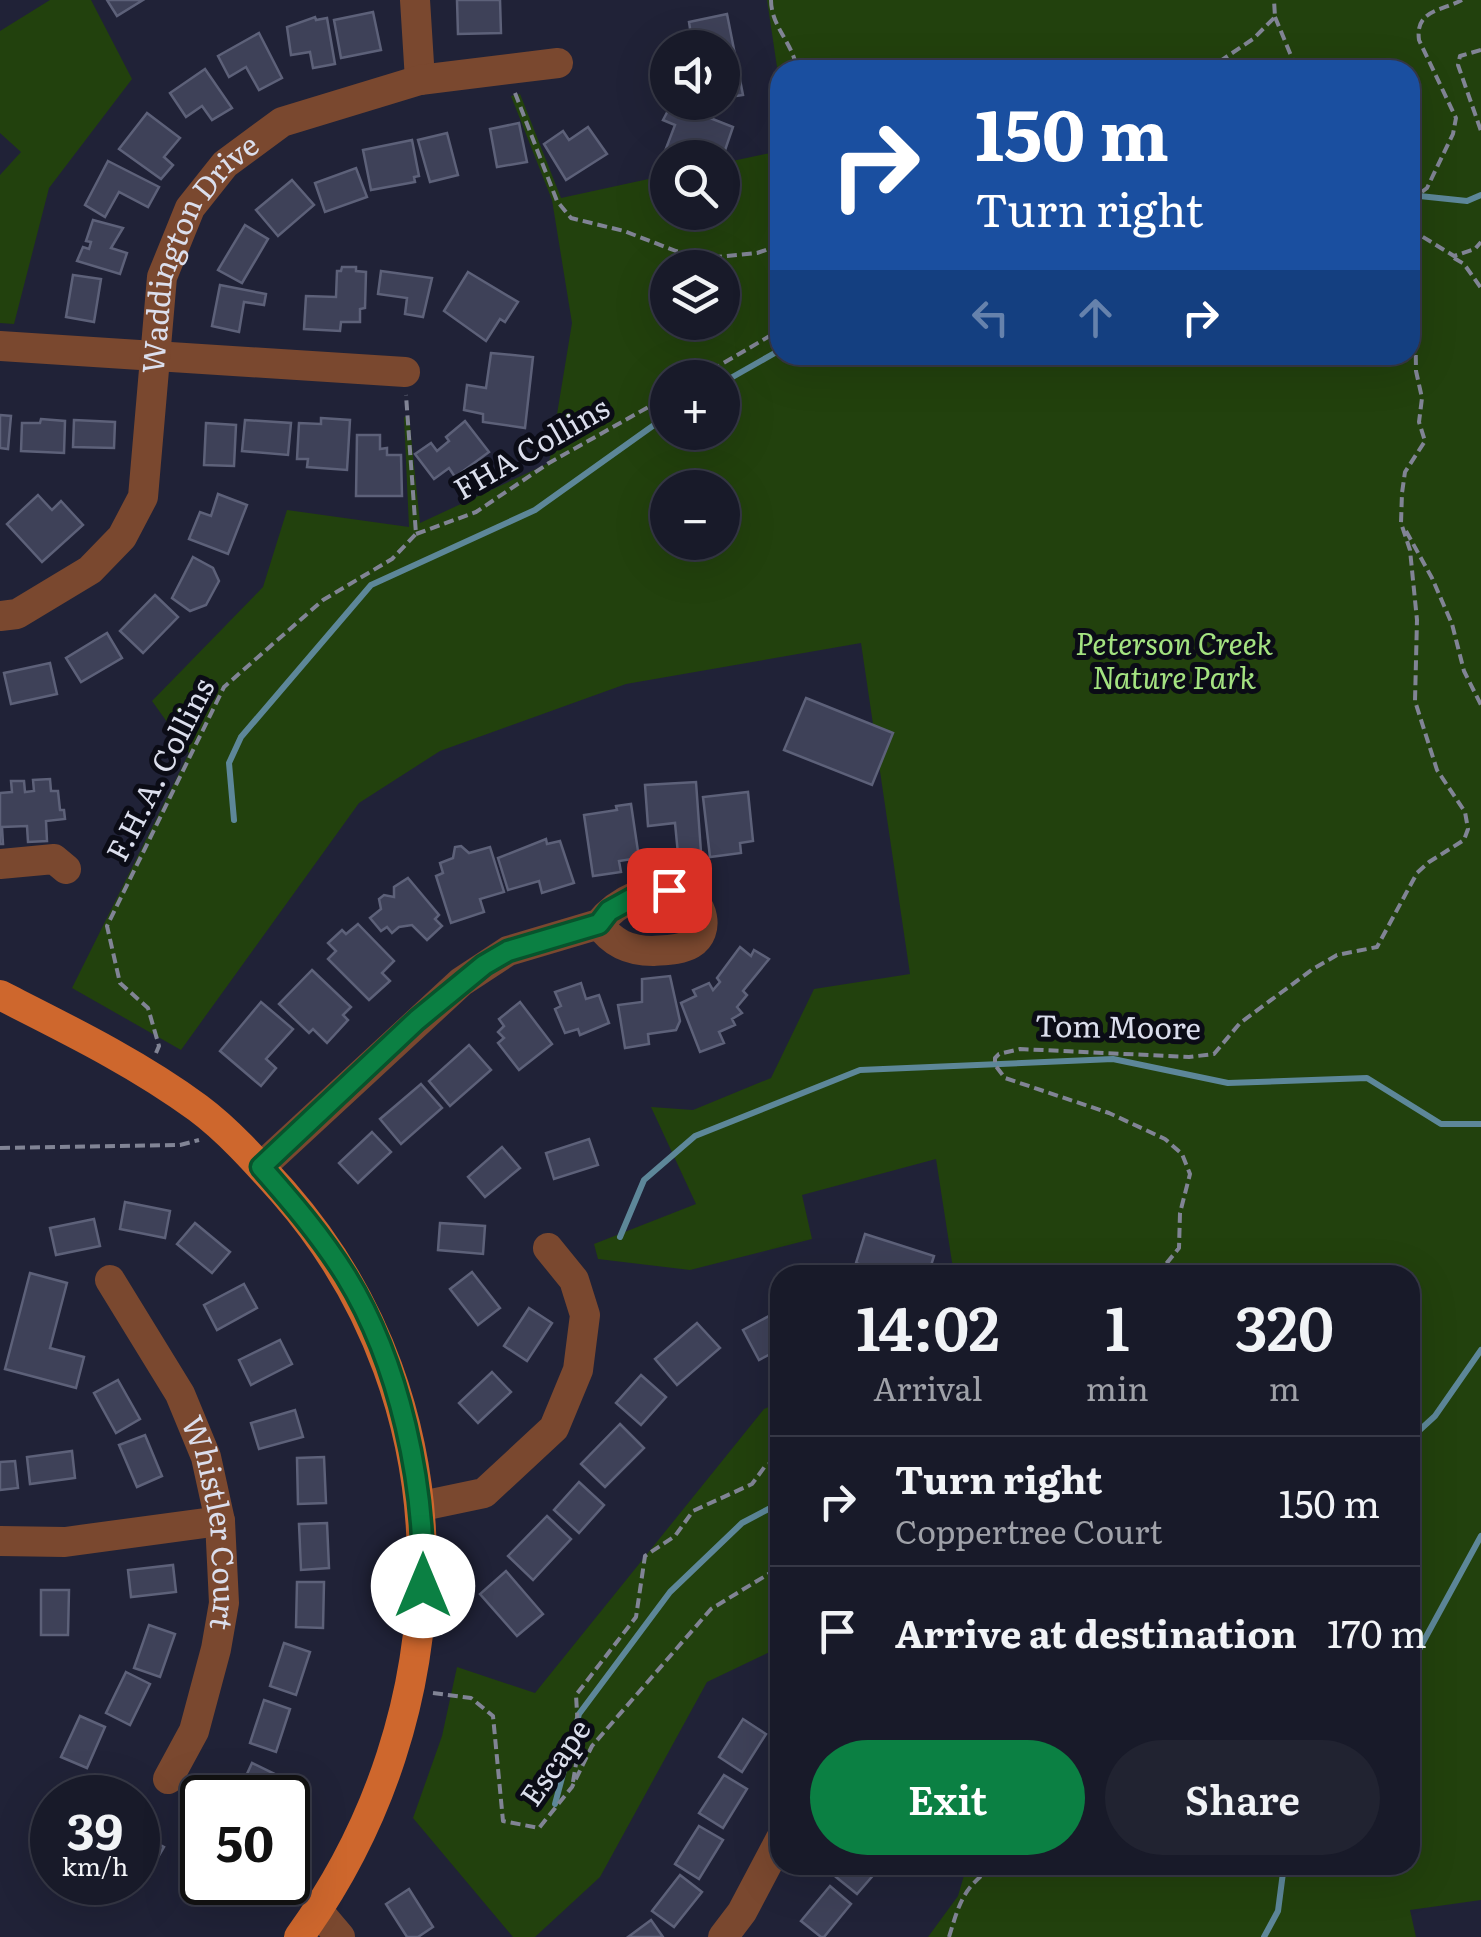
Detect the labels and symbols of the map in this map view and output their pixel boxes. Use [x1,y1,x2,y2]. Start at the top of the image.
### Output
street label: Waddington Drive [129,122,267,375]
street label: FHA Collins [445,384,616,509]
park label: Peterson Creek Nature Park [1075,620,1273,698]
street label: F.H.A. Collins [93,669,223,868]
pin [627,848,712,933]
street label: Tom Moore [1035,1002,1202,1048]
street label: Whistler Court [172,1408,249,1634]
position arrow [371,1534,475,1638]
street label: Escape [508,1709,600,1814]
speed limit sign: 50 [180,1775,310,1905]

